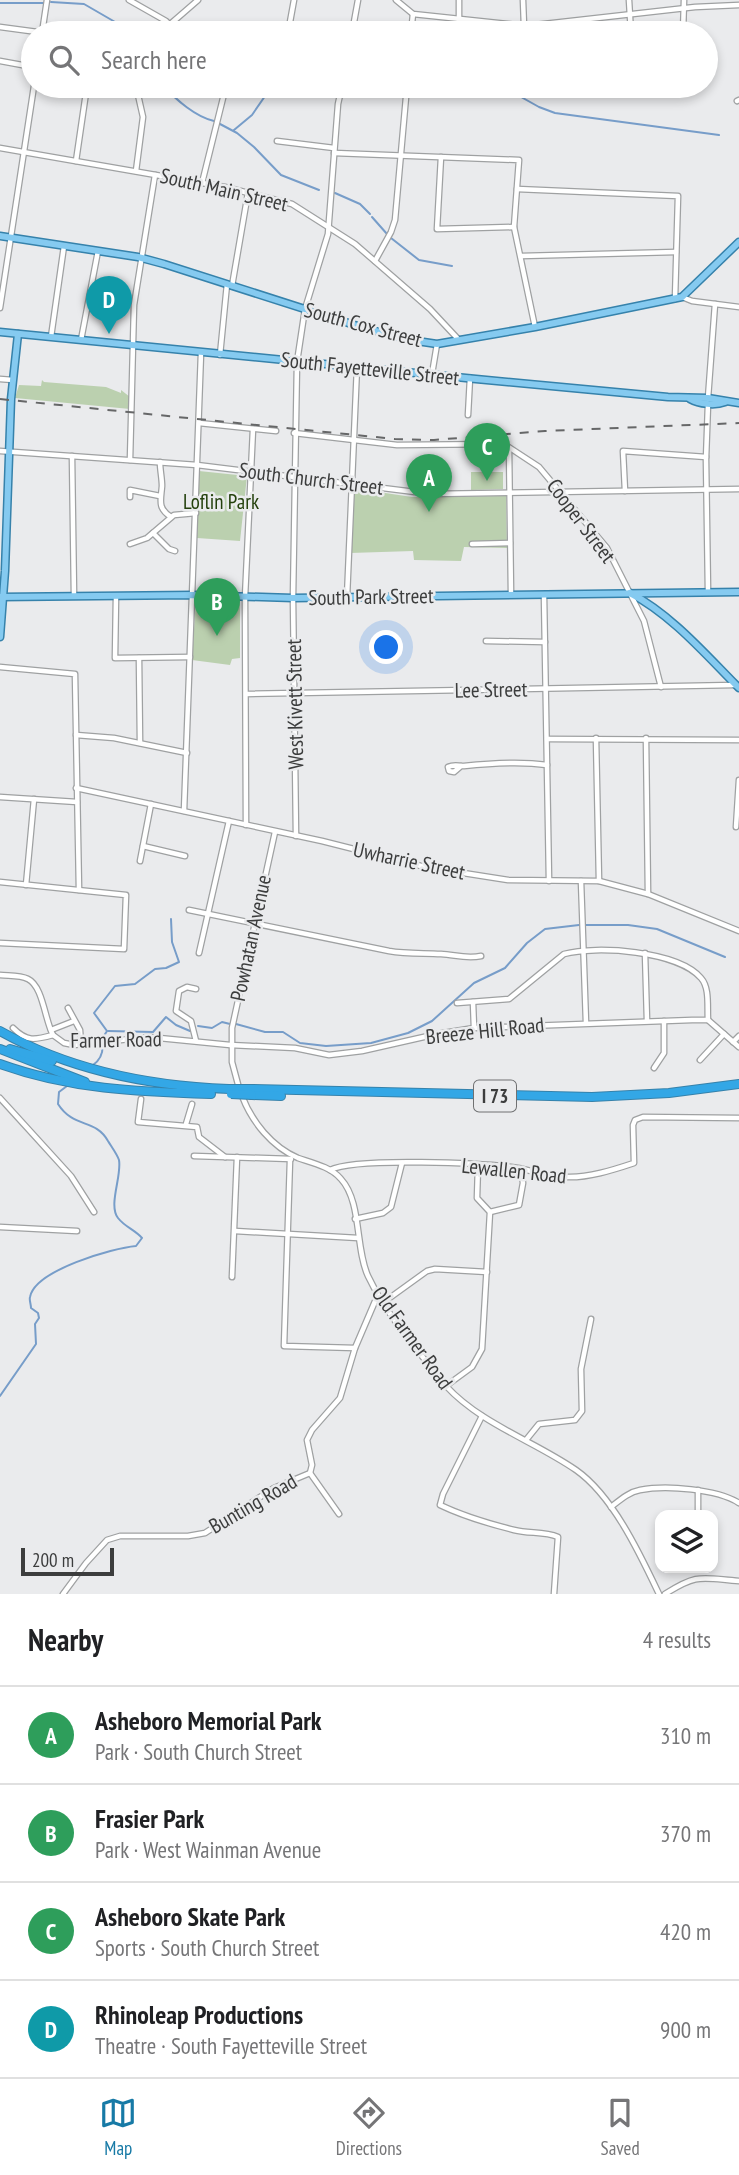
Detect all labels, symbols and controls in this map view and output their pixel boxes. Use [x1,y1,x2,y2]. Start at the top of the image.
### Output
search box [21,21,718,98]
icon: search [45,41,83,79]
text: Search here [101,43,207,76]
street label: South Main Street [158,162,291,217]
pin: D [86,276,132,334]
street label: South Cox Street [301,296,425,353]
street label: South Fayetteville Street [280,346,461,391]
pin: C [464,423,510,481]
pin: A [406,454,452,512]
street label: South Church Street [237,456,385,501]
street label: Cooper Street [541,473,622,568]
park label: Loflin Park [183,488,259,515]
pin: B [194,578,240,636]
street label: South Park Street [308,582,434,611]
your location [369,630,403,664]
street label: West Kivett Street [280,638,309,770]
street label: Lee Street [454,675,528,704]
street label: Uwharrie Street [351,835,468,886]
street label: Powhatan Avenue [224,872,277,1003]
street label: Breeze Hill Road [424,1011,546,1050]
street label: Farmer Road [70,1025,162,1054]
road number: I 73 [474,1080,516,1112]
street label: Lewallen Road [460,1152,568,1189]
street label: Old Farmer Road [366,1281,459,1395]
street label: Bunting Road [204,1468,302,1540]
map controls [655,1510,718,1573]
button: layers [655,1510,718,1573]
scale bar [21,1545,114,1577]
text: 200 m [32,1548,74,1572]
text: Nearby [28,1620,103,1659]
text: 4 results [643,1625,711,1654]
text: Asheboro Memorial Park [95,1704,321,1737]
text: A [45,1721,57,1750]
text: 310 m [660,1721,711,1750]
text: Park · South Church Street [95,1737,302,1766]
text: Frasier Park [95,1802,204,1835]
text: B [45,1819,57,1848]
text: 370 m [660,1819,711,1848]
text: Park · West Wainman Avenue [95,1835,321,1864]
text: Asheboro Skate Park [95,1900,285,1933]
text: C [46,1917,56,1946]
text: 420 m [660,1917,711,1946]
text: Sports · South Church Street [95,1933,319,1962]
text: Rhinoleap Productions [95,1998,303,2031]
text: D [45,2015,57,2044]
text: 900 m [660,2015,711,2044]
text: Theatre · South Fayetteville Street [95,2031,367,2060]
tab: Map [99,2094,137,2160]
tab: Directions [336,2094,402,2160]
tab: Saved [601,2094,640,2160]

